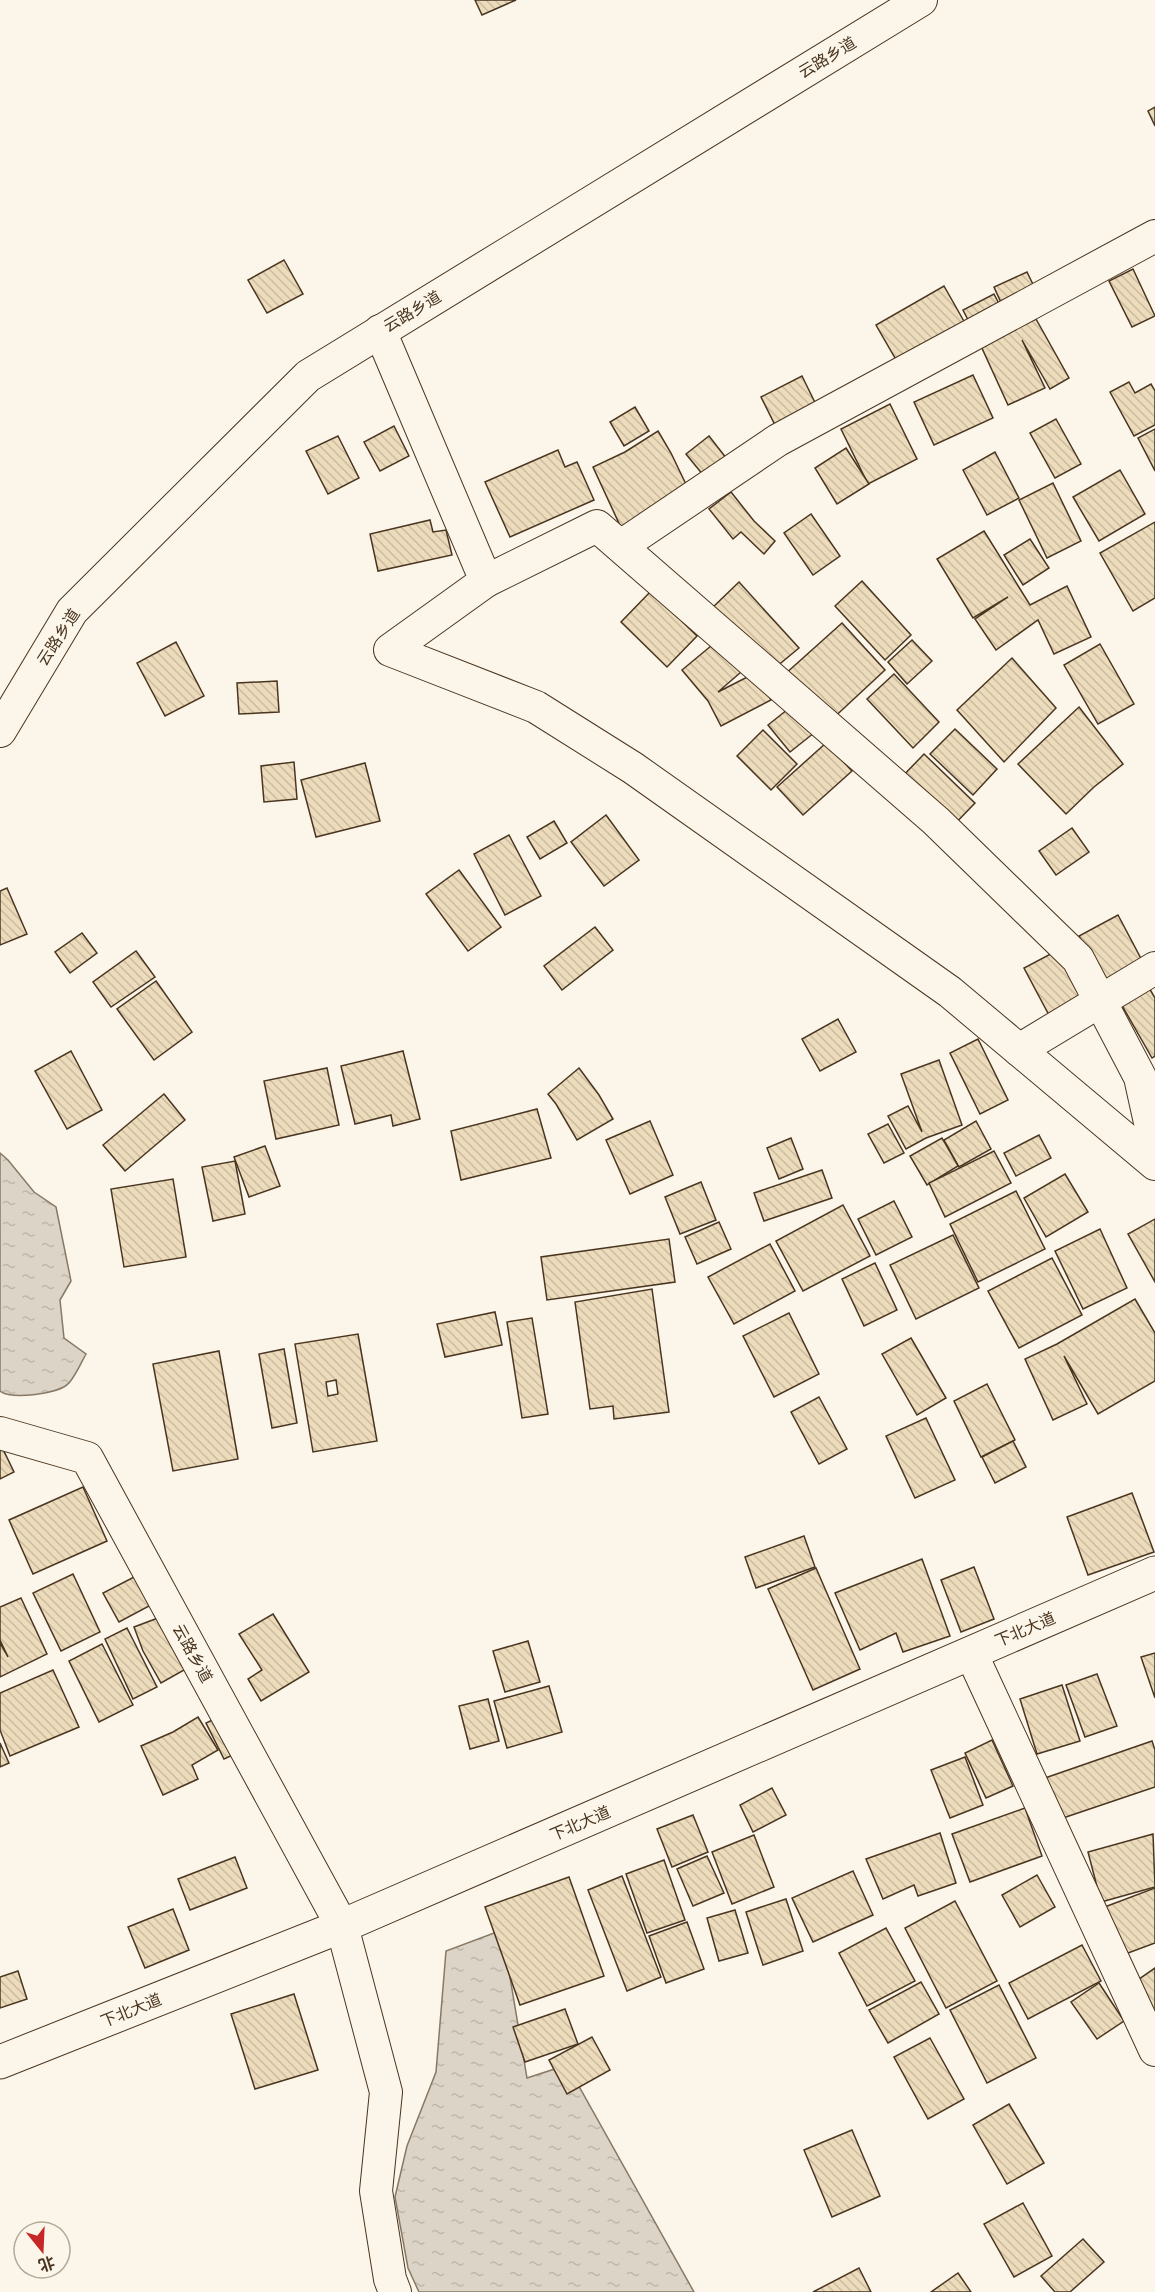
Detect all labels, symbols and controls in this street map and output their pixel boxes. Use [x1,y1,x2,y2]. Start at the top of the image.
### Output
street label: 云路乡道 [794,32,860,82]
street label: 云路乡道 [379,286,445,336]
street label: 云路乡道 [32,605,84,669]
street label: 下北大道 [992,1607,1058,1651]
street label: 云路乡道 [169,1620,217,1686]
street label: 下北大道 [547,1801,613,1845]
street label: 下北大道 [98,1989,164,2031]
north arrow [12,2220,72,2280]
text: 北 [36,2252,57,2276]

